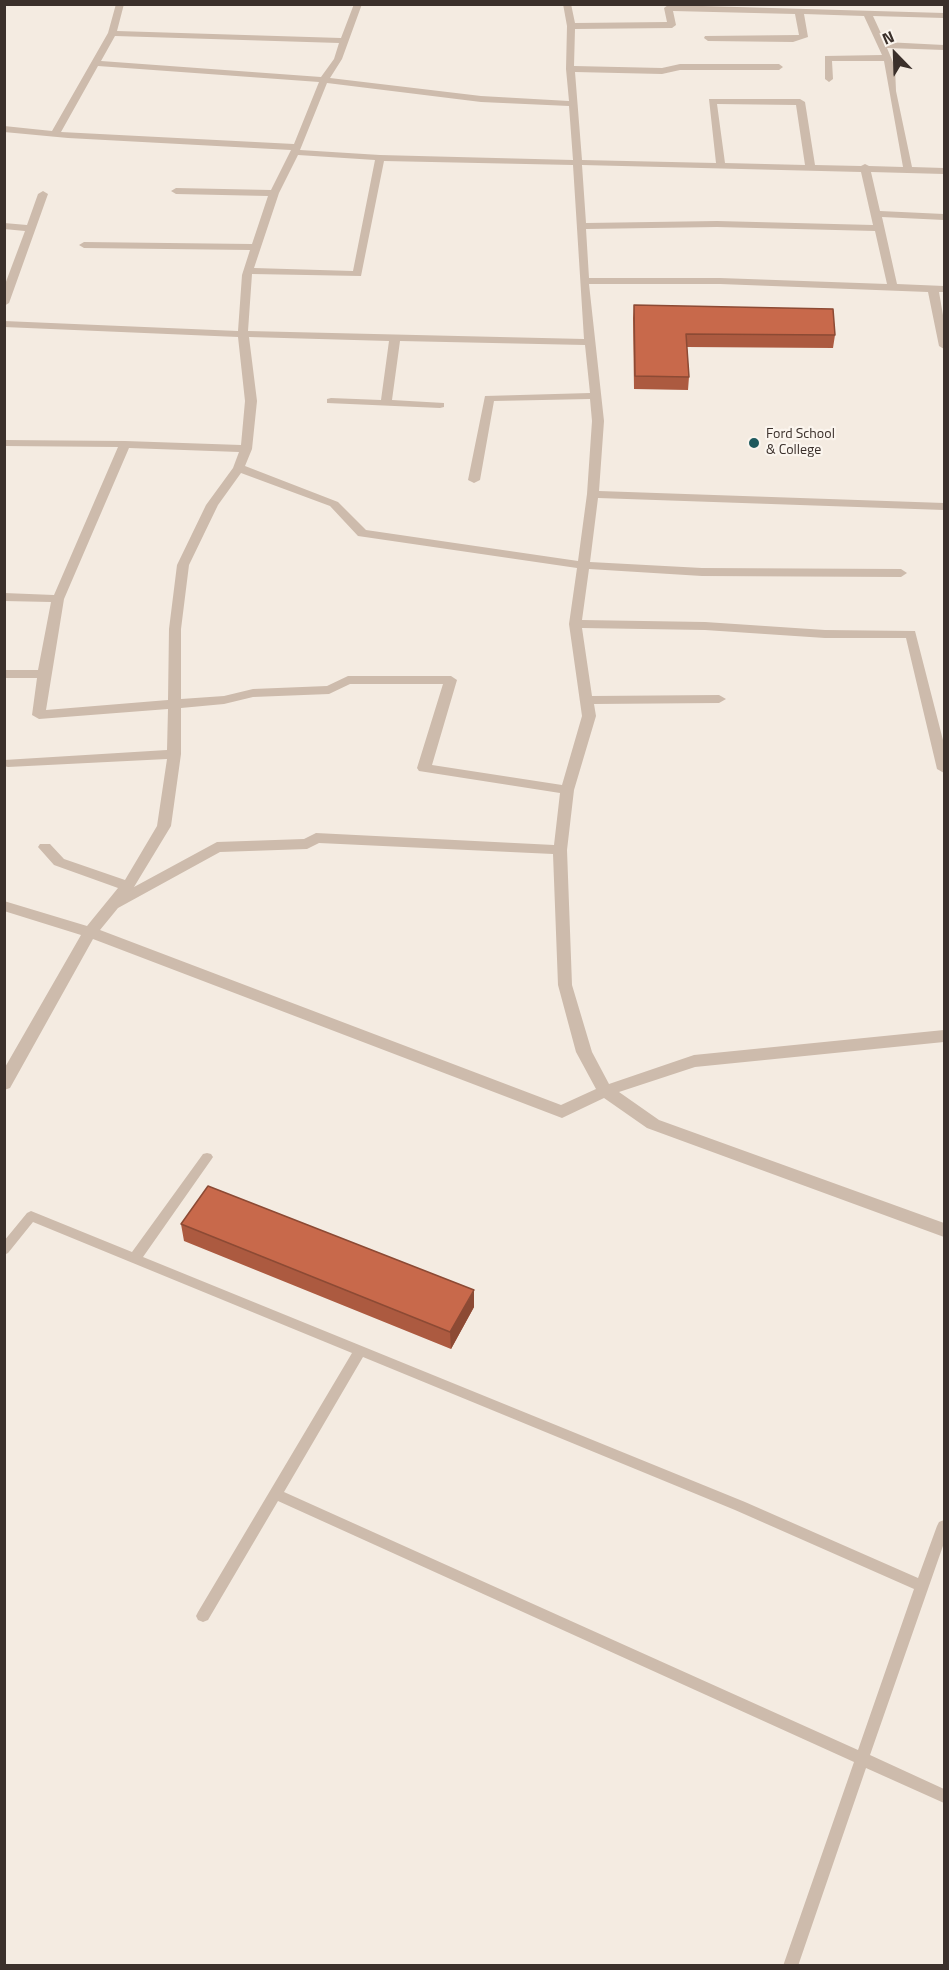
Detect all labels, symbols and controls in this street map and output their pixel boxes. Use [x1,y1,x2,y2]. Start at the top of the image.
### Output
north arrow [865,24,925,84]
text: N [878,24,898,51]
place label: Ford School & College [766,427,835,460]
marker: Ford School & College [747,436,761,450]

